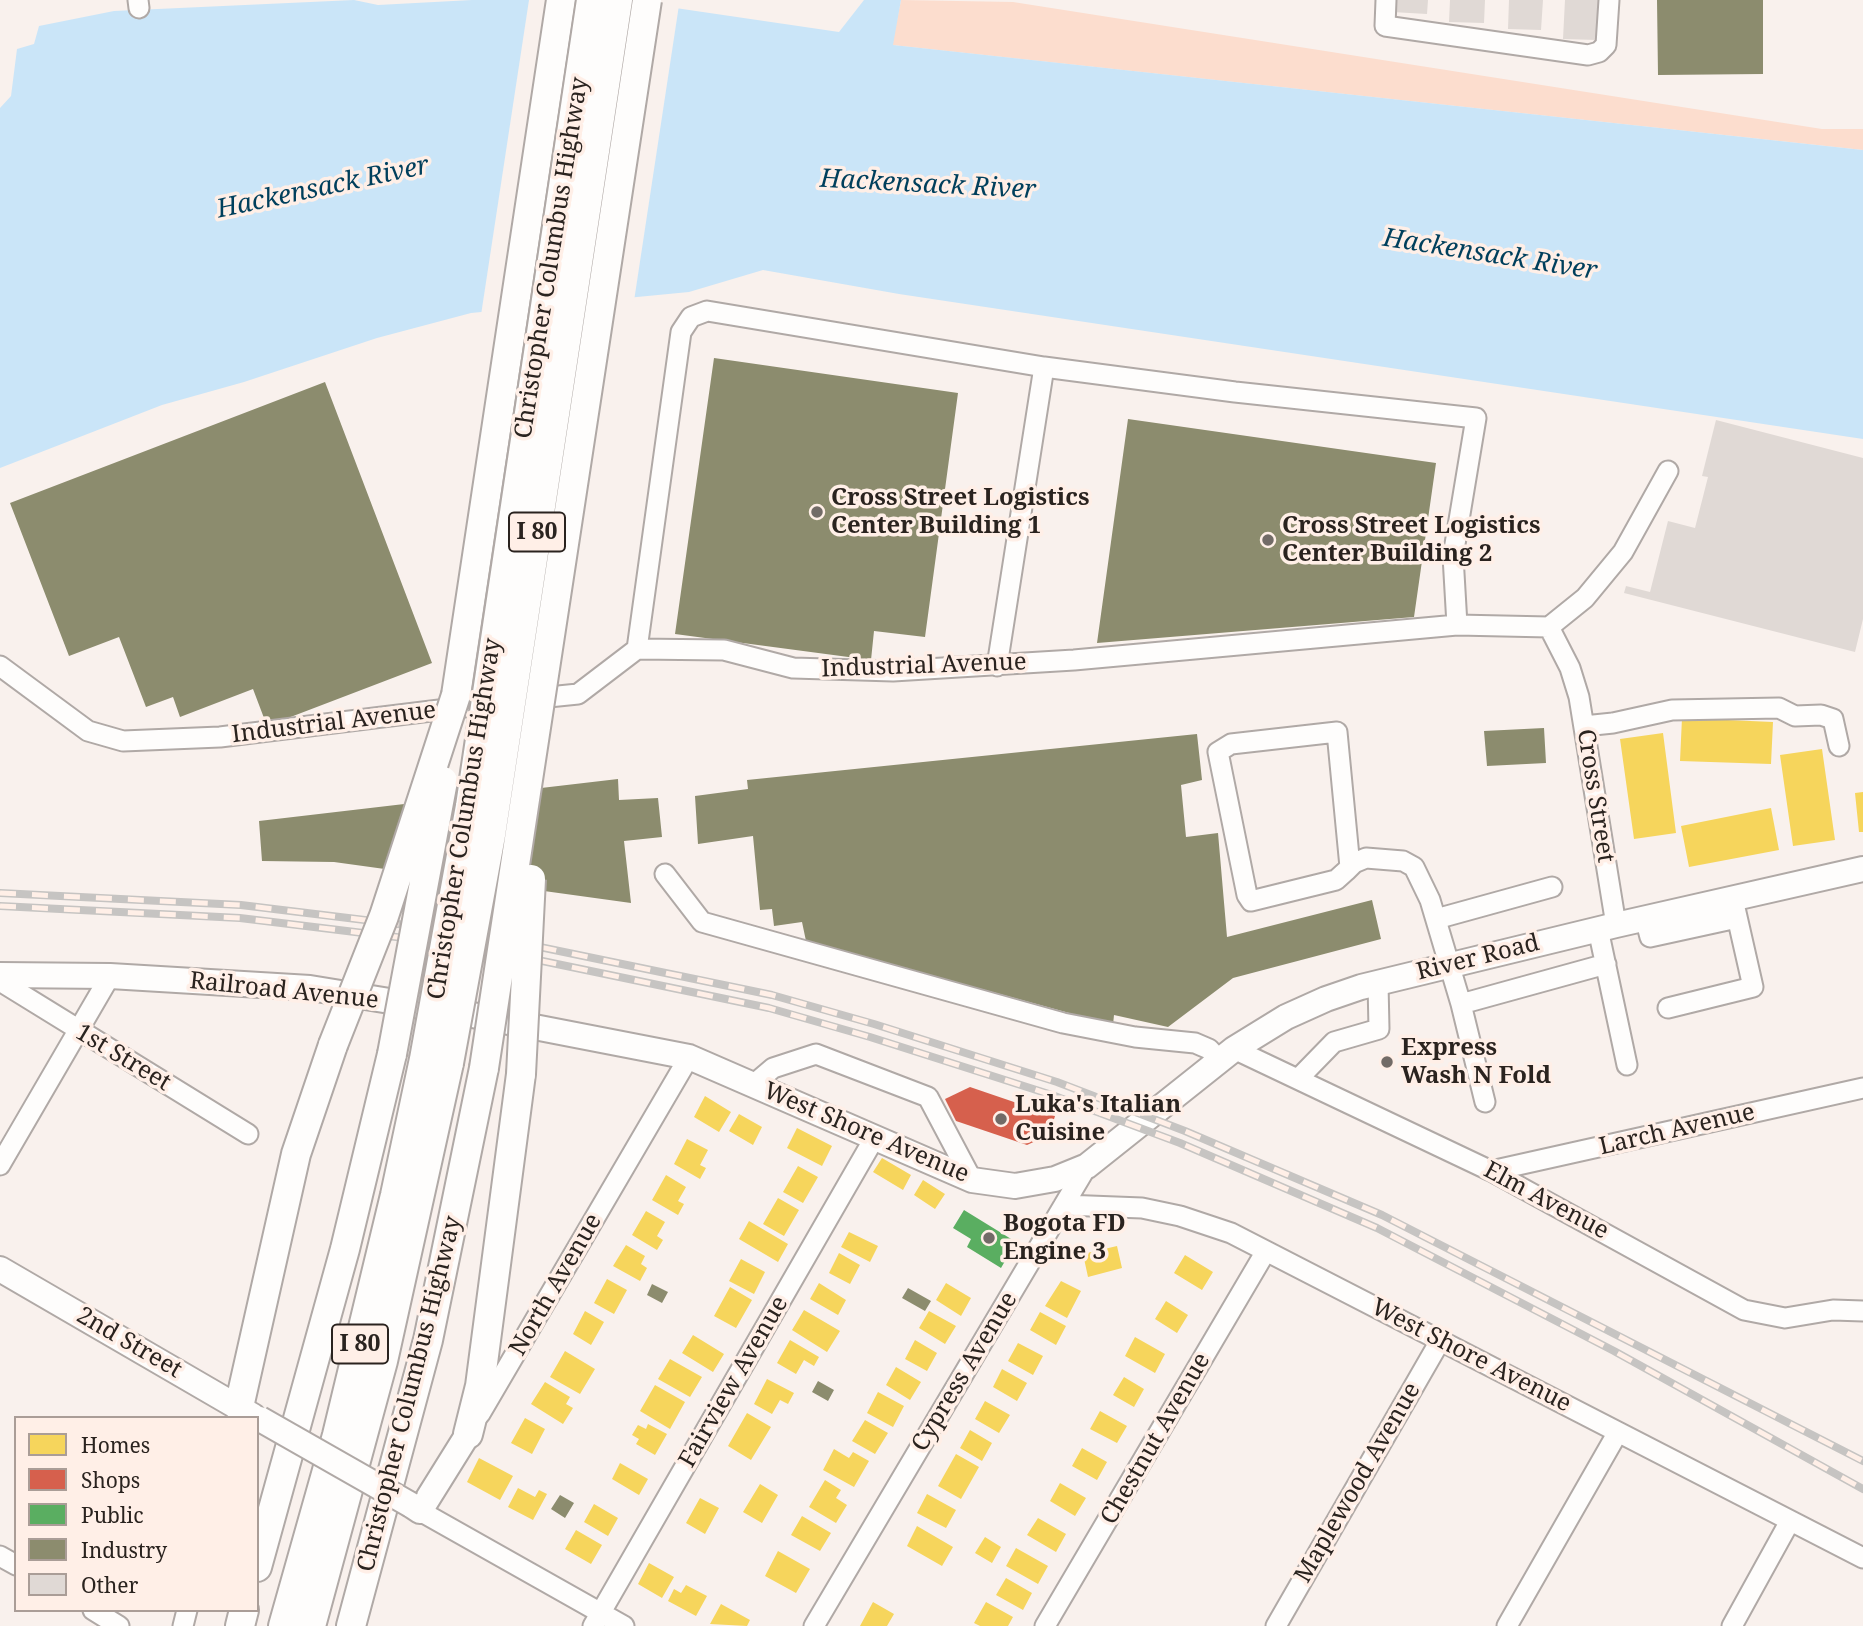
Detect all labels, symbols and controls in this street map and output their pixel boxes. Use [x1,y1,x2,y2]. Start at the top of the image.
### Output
street label: Christopher Columbus Highway [509,75,595,441]
water label: Hackensack River [214,150,432,226]
water label: Hackensack River [819,164,1037,206]
water label: Hackensack River [1381,223,1599,287]
place label: Cross Street Logistics Center Building 1 [831,484,1089,540]
marker: Cross Street Logistics Center Building 1 [809,504,825,520]
road number: I 80 [509,512,565,552]
place label: Cross Street Logistics Center Building 2 [1282,512,1540,568]
marker: Cross Street Logistics Center Building 2 [1260,532,1276,548]
street label: Christopher Columbus Highway [422,636,508,1002]
street label: Industrial Avenue [821,648,1027,684]
street label: Industrial Avenue [230,696,438,750]
street label: Cross Street [1570,727,1620,865]
street label: River Road [1414,929,1542,987]
street label: Railroad Avenue [188,967,380,1015]
street label: 1st Street [70,1018,176,1098]
place label: Express Wash N Fold [1401,1034,1551,1090]
marker: Express Wash N Fold [1379,1054,1395,1070]
street label: West Shore Avenue [759,1077,973,1189]
place label: Luka's Italian Cuisine [1015,1091,1181,1147]
street label: Larch Avenue [1596,1098,1758,1162]
marker: Luka's Italian Cuisine [993,1111,1009,1127]
street label: Elm Avenue [1479,1156,1613,1246]
street label: North Avenue [504,1209,608,1361]
place label: Bogota FD Engine 3 [1003,1210,1126,1266]
street label: Christopher Columbus Highway [352,1213,468,1575]
marker: Bogota FD Engine 3 [981,1230,997,1246]
street label: Cypress Avenue [906,1287,1024,1457]
street label: Fairview Avenue [673,1291,795,1473]
street label: West Shore Avenue [1366,1293,1576,1419]
street label: 2nd Street [71,1301,187,1385]
road number: I 80 [332,1324,388,1364]
street label: Chestnut Avenue [1095,1348,1217,1530]
street label: Maplewood Avenue [1289,1378,1427,1588]
legend [14,1416,259,1612]
text: Homes [81,1431,150,1459]
text: Shops [81,1466,140,1494]
text: Public [81,1501,143,1529]
text: Industry [81,1536,167,1564]
text: Other [81,1571,138,1599]

